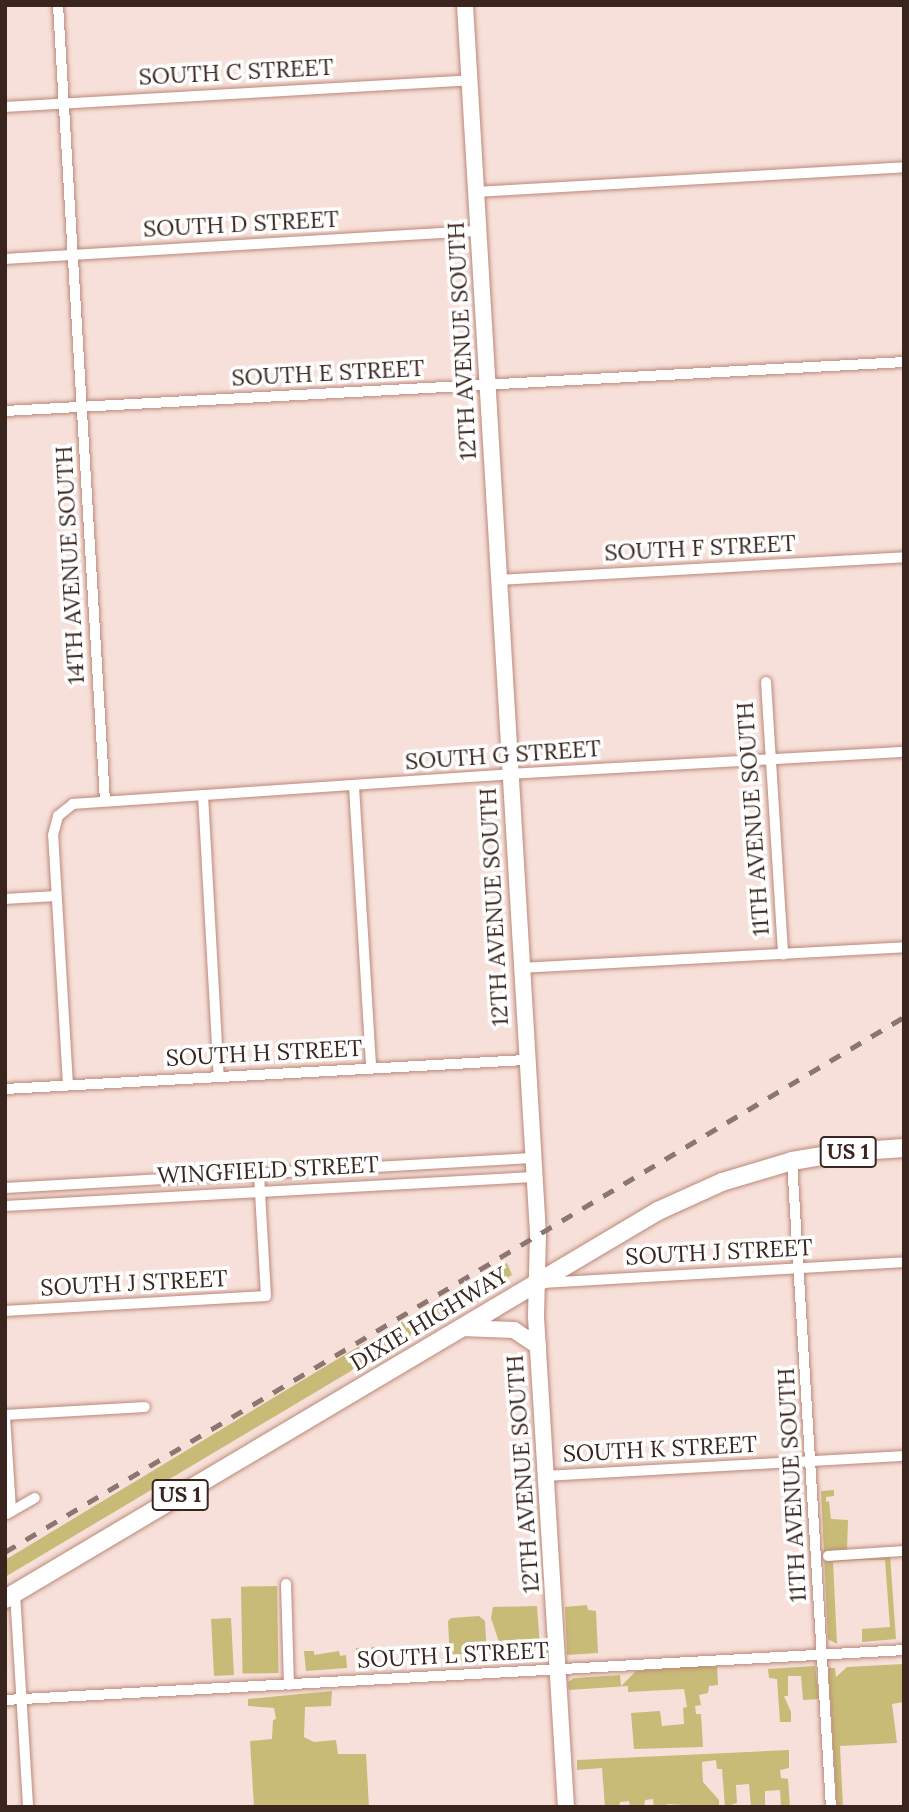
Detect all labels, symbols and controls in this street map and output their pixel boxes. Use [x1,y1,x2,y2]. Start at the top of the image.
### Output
street label: SOUTH C STREET [138,53,334,91]
street label: SOUTH D STREET [142,205,340,243]
street label: 12TH AVENUE SOUTH [442,221,482,461]
street label: SOUTH E STREET [231,354,425,392]
street label: 14TH AVENUE SOUTH [50,445,90,685]
street label: SOUTH F STREET [604,529,796,567]
street label: 11TH AVENUE SOUTH [731,701,775,937]
street label: SOUTH G STREET [404,734,602,776]
street label: 12TH AVENUE SOUTH [474,787,514,1027]
street label: SOUTH H STREET [165,1034,363,1072]
road number: US 1 [818,1134,878,1170]
street label: WINGFIELD STREET [156,1150,380,1190]
street label: SOUTH J STREET [625,1233,813,1271]
street label: DIXIE HIGHWAY [345,1261,513,1377]
street label: SOUTH J STREET [40,1264,228,1302]
street label: 12TH AVENUE SOUTH [501,1354,545,1594]
street label: 11TH AVENUE SOUTH [772,1367,812,1603]
street label: SOUTH K STREET [562,1430,758,1468]
road number: US 1 [150,1478,210,1512]
street label: SOUTH L STREET [356,1636,550,1674]

